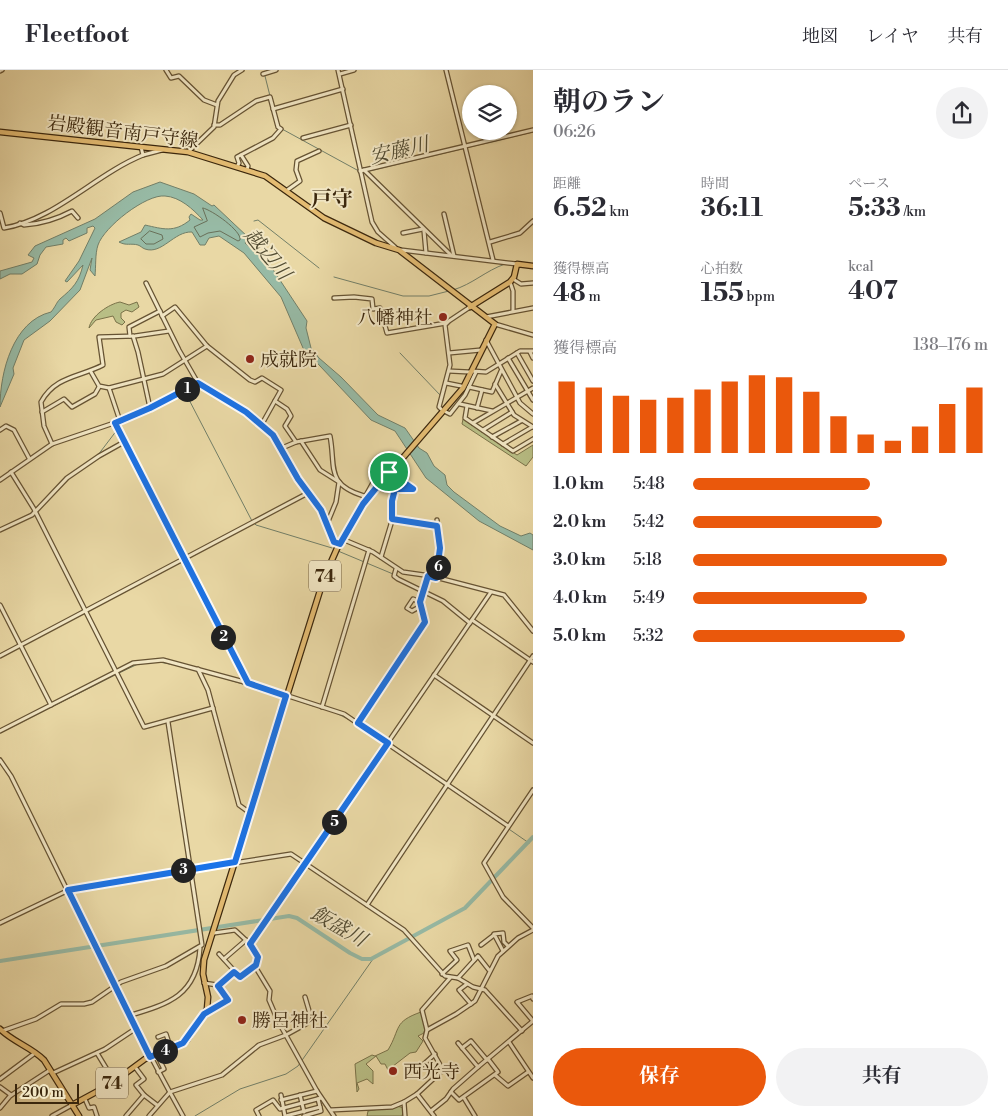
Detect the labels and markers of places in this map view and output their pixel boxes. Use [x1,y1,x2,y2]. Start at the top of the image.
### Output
place label: 八幡神社 [357,306,433,330]
marker: 八幡神社 [437,311,449,323]
place label: 成就院 [260,348,317,372]
marker: 成就院 [244,353,256,365]
pin: 1 [174,376,200,402]
pin [368,451,410,493]
pin: 6 [426,554,450,580]
pin: 2 [210,624,236,650]
pin: 5 [322,810,346,834]
pin: 3 [170,858,196,882]
place label: 勝呂神社 [252,1009,328,1033]
marker: 勝呂神社 [236,1014,248,1026]
pin: 4 [152,1038,178,1064]
place label: 西光寺 [403,1060,460,1084]
marker: 西光寺 [387,1065,399,1077]

